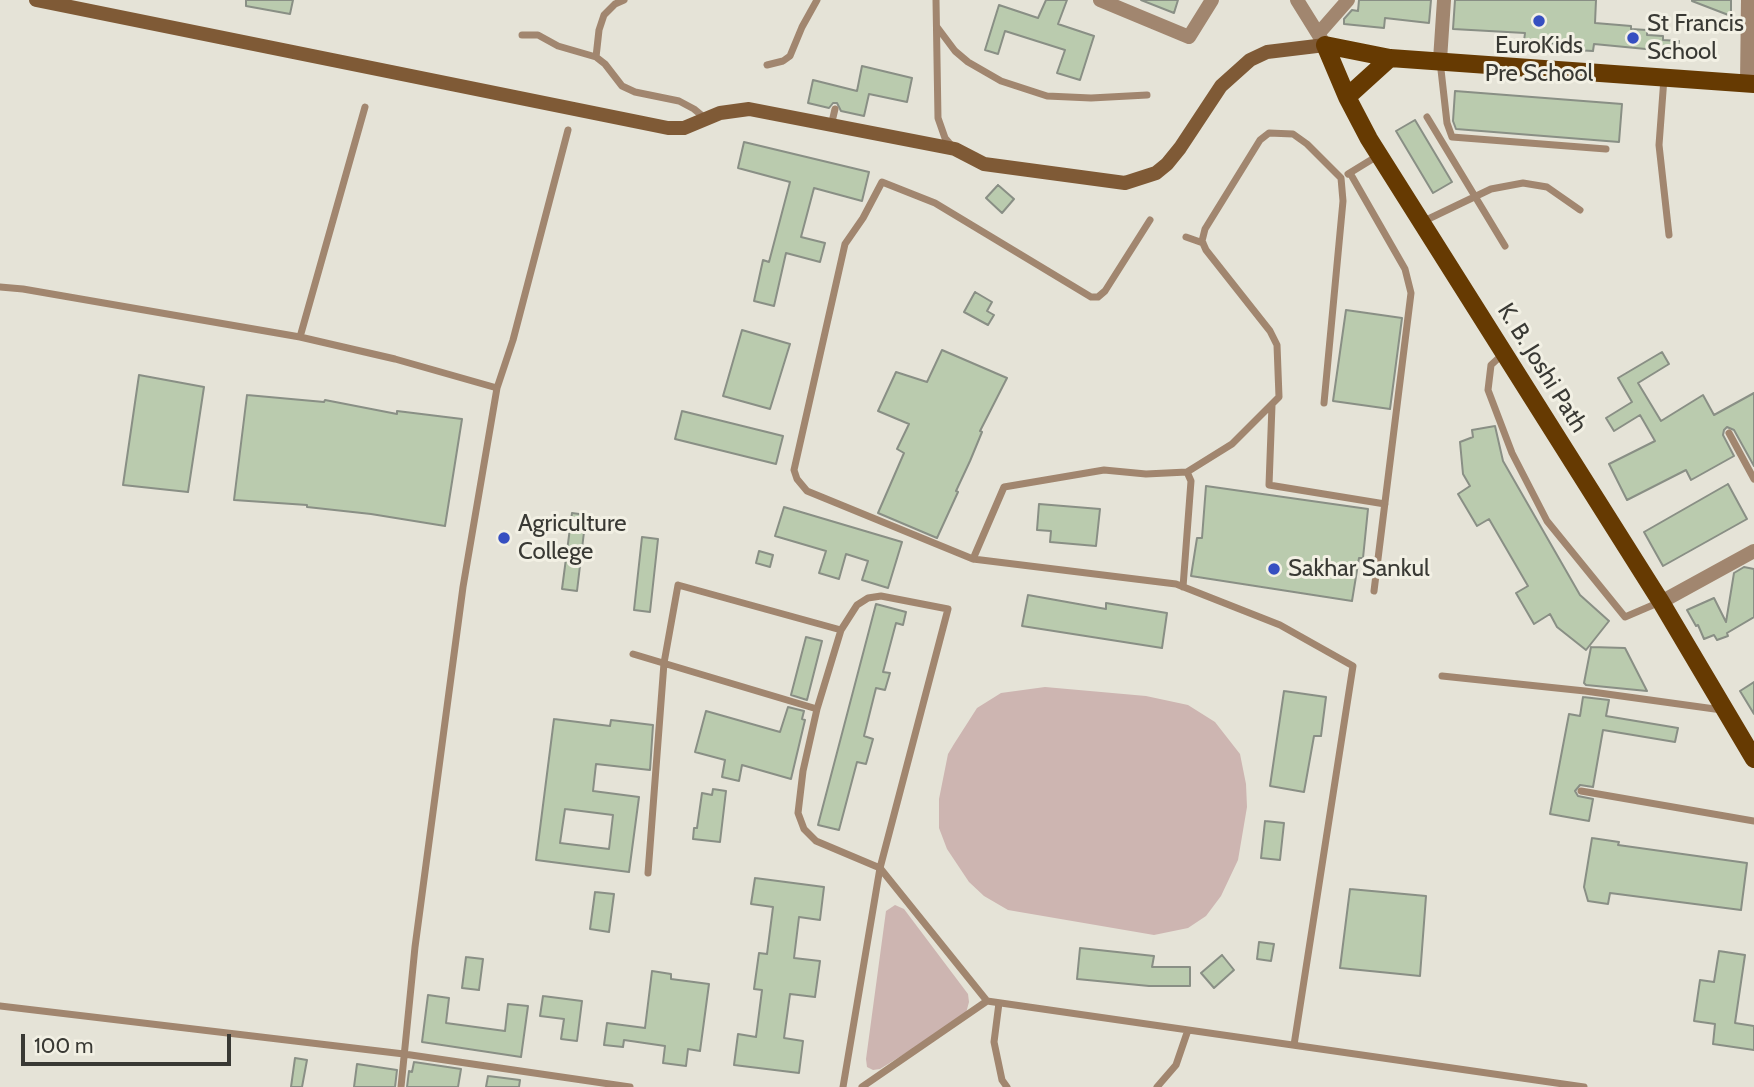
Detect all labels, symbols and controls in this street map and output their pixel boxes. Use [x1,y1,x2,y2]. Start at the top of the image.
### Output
place label: St Francis School [1647,10,1744,66]
marker: EuroKids Pre School [1531,13,1547,29]
marker: St Francis School [1625,30,1641,46]
place label: EuroKids Pre School [1485,32,1593,88]
street label: K. B. Joshi Path [1491,298,1593,438]
place label: Agriculture College [518,510,626,566]
marker: Agriculture College [496,530,512,546]
place label: Sakhar Sankul [1288,555,1430,583]
marker: Sakhar Sankul [1266,561,1282,577]
scale bar [24,1020,234,1064]
text: 100 m [34,1033,93,1058]

